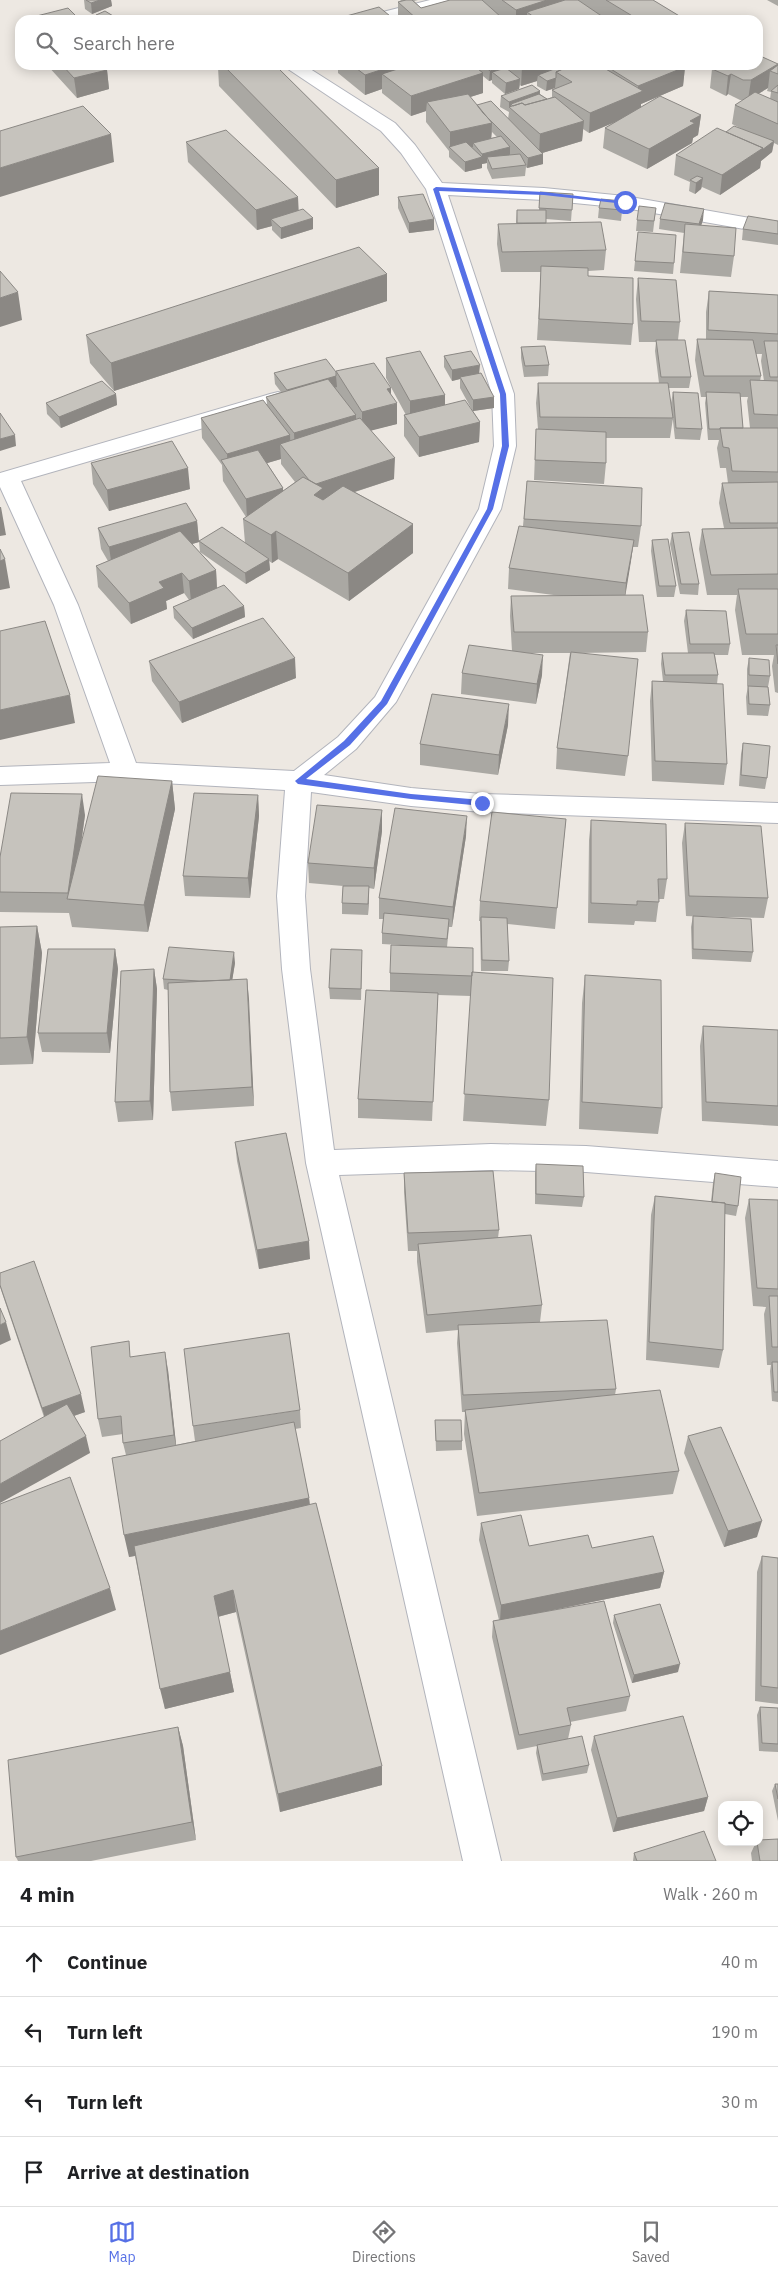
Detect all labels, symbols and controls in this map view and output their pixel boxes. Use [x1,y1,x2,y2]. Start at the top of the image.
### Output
search box [15,15,763,70]
icon: search [33,29,61,57]
text: Search here [73,31,175,55]
route start [614,191,637,214]
route end [471,792,494,815]
map controls [718,1801,763,1846]
button: locate [718,1801,763,1846]
text: 4 min [20,1880,75,1908]
text: Walk · 260 m [663,1884,758,1904]
icon: ahead [20,1948,48,1976]
text: Continue [67,1950,147,1974]
text: 40 m [721,1952,758,1972]
icon: left [20,2018,48,2046]
text: Turn left [67,2020,143,2044]
text: 190 m [711,2022,758,2042]
icon: left [20,2088,48,2116]
text: Turn left [67,2090,143,2114]
text: 30 m [721,2092,758,2112]
icon: arrive [20,2158,48,2186]
text: Arrive at destination [67,2160,250,2184]
tab: Map [108,2218,136,2266]
tab: Directions [352,2218,416,2266]
tab: Saved [632,2218,670,2266]

